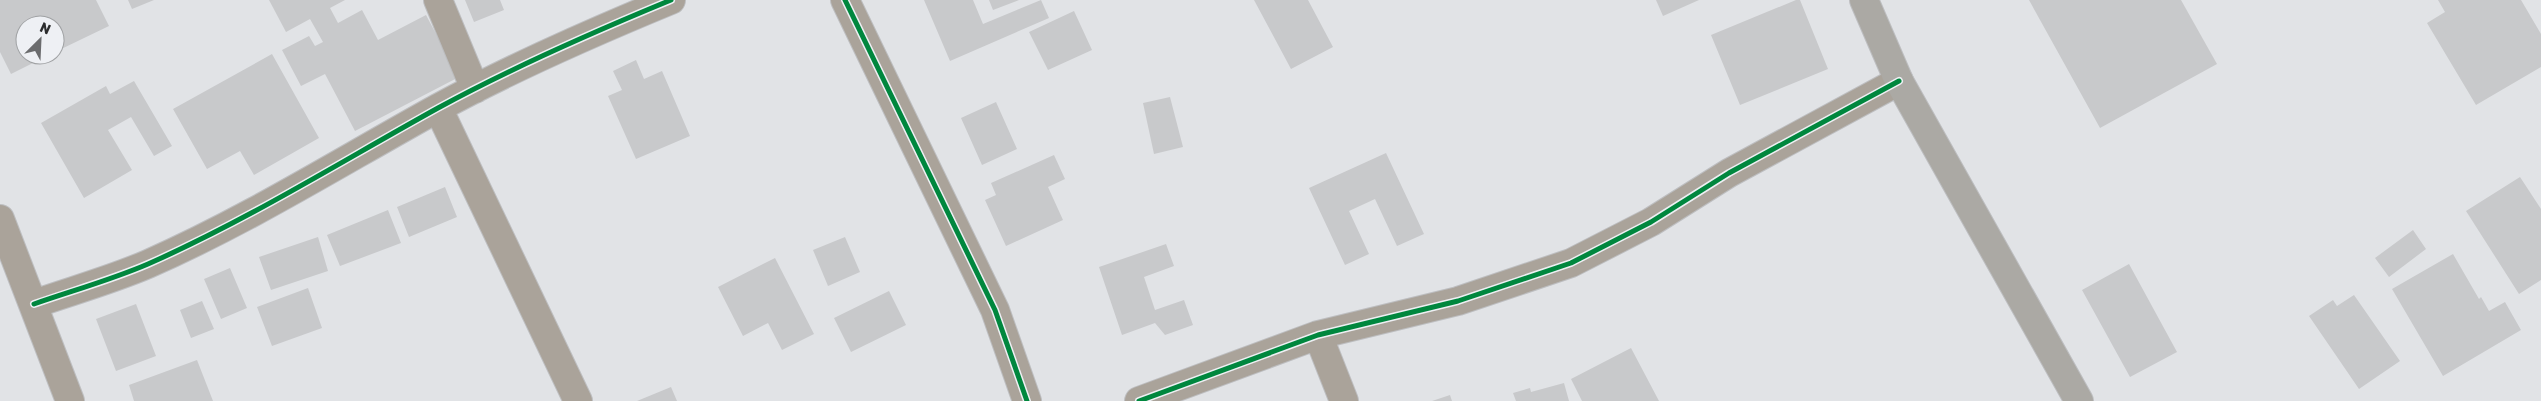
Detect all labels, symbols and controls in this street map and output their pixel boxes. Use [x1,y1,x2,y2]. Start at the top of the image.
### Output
north arrow [15,15,65,65]
text: N [37,19,53,38]

